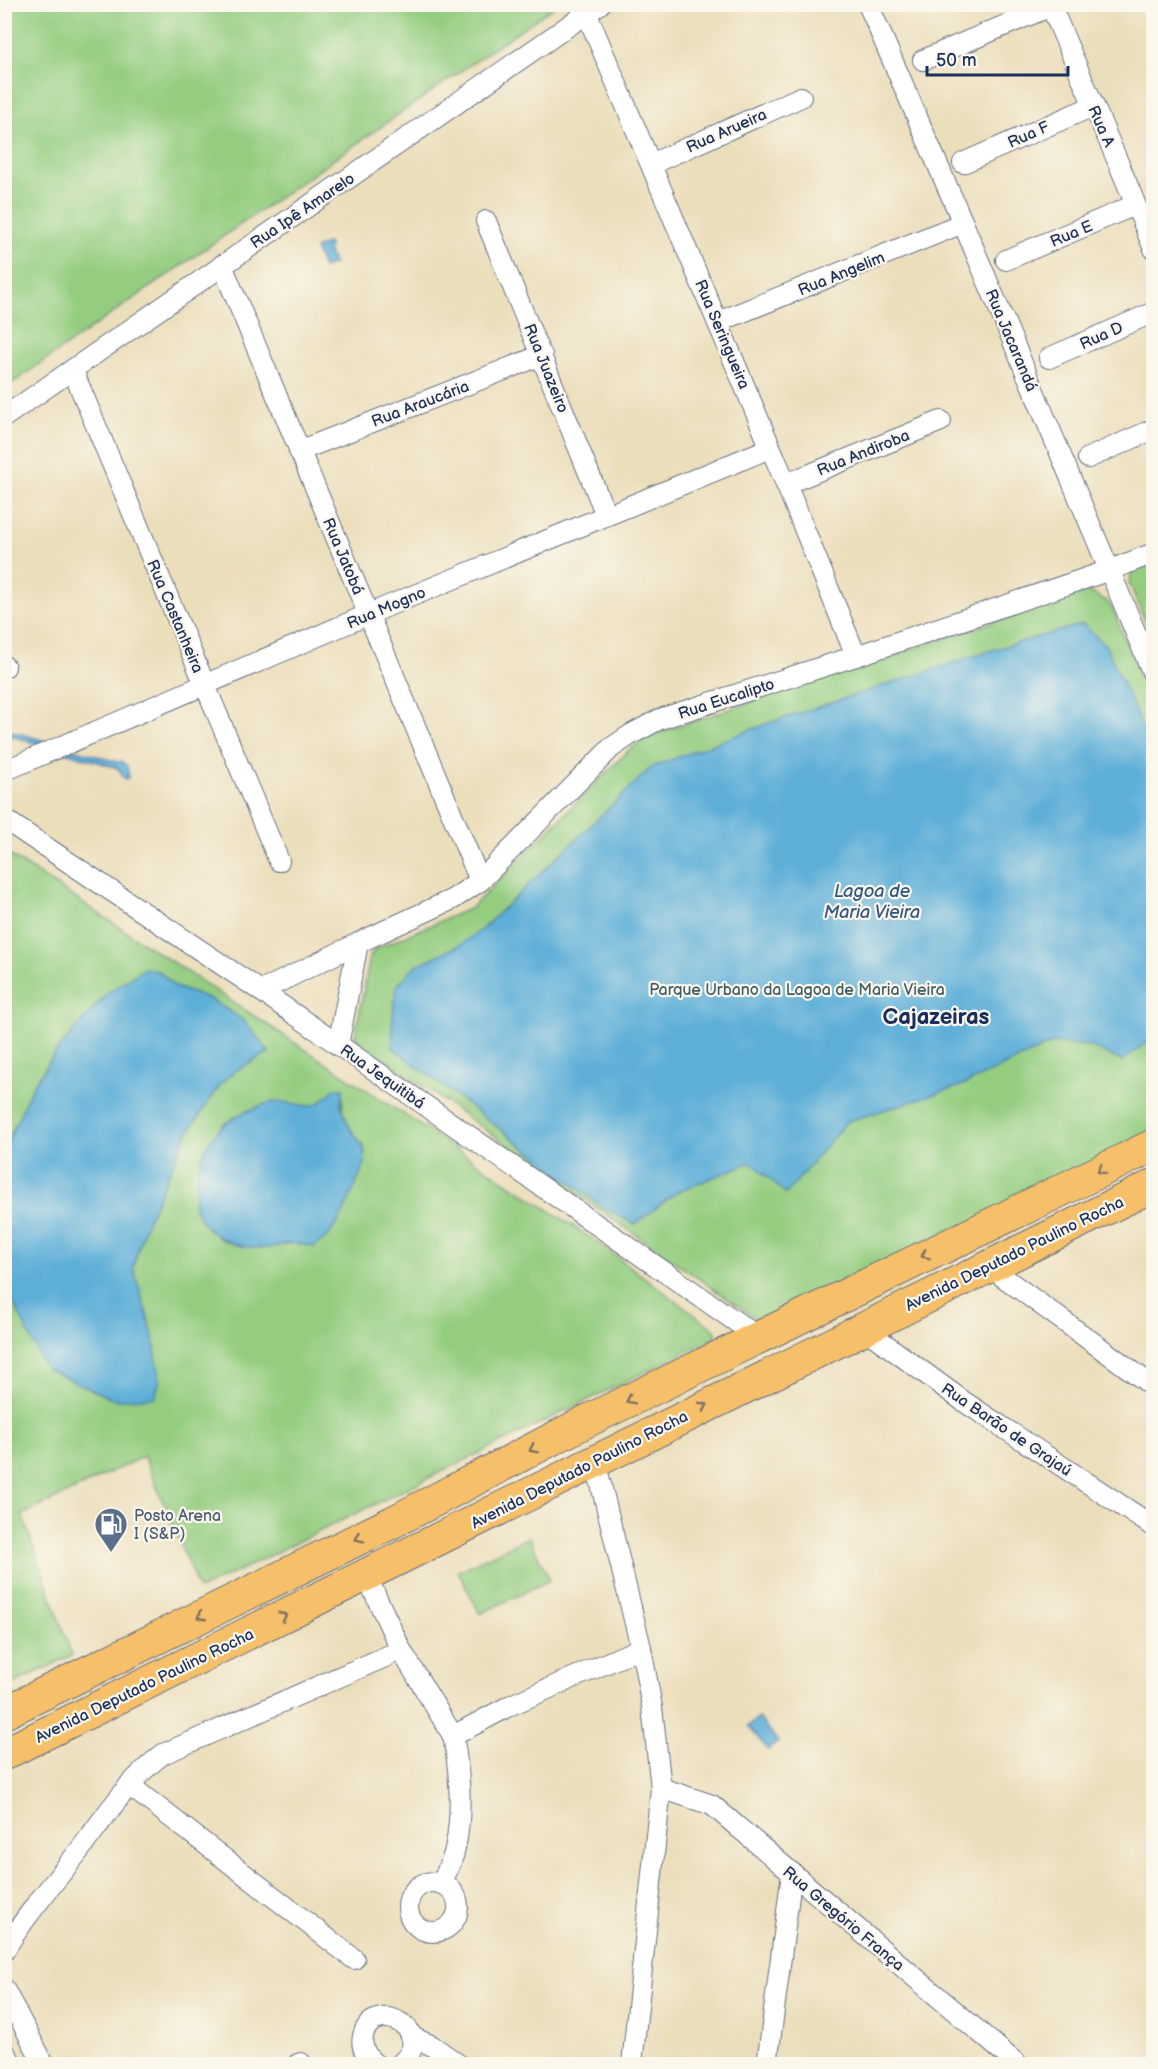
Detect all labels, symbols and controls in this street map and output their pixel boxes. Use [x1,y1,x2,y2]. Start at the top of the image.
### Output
scale bar [927,39,1068,77]
text: 50 m [936,50,977,71]
street label: Rua A [1083,103,1118,151]
street label: Rua Arueira [684,105,770,158]
street label: Rua F [1005,118,1053,153]
street label: Rua Ipê Amarelo [247,169,358,253]
street label: Rua E [1048,217,1096,252]
street label: Rua Angelim [795,248,888,300]
street label: Rua Seringueira [690,277,753,392]
street label: Rua Jacarandá [981,287,1041,395]
street label: Rua D [1077,318,1126,354]
street label: Rua Juazeiro [519,321,572,416]
street label: Rua Araucária [369,377,472,432]
street label: Rua Andiroba [815,426,913,481]
street label: Rua Jatobá [318,515,367,598]
street label: Rua Castanheira [142,557,207,676]
street label: Rua Mogno [344,583,429,634]
street label: Rua Eucalipto [676,675,777,724]
water label: Lagoa de Maria Vieira [824,881,920,923]
park label: Parque Urbano da Lagoa de Maria Vieira [649,981,945,1000]
district label: Cajazeiras [883,1004,990,1031]
street label: Rua Jequitibá [336,1041,428,1113]
one-way arrow [1096,1163,1107,1175]
street label: Avenida Deputado Paulino Rocha [902,1193,1127,1316]
one-way arrow [921,1248,932,1260]
street label: Rua Barão de Grajaú [937,1380,1075,1481]
one-way arrow [626,1392,637,1404]
one-way arrow [697,1402,708,1414]
street label: Avenida Deputado Paulino Rocha [468,1407,691,1533]
one-way arrow [529,1442,539,1453]
fuel station icon: Posto Arena I (S&P) [93,1506,129,1553]
place label: Posto Arena I (S&P) [134,1507,221,1544]
one-way arrow [355,1531,366,1542]
one-way arrow [197,1608,208,1620]
one-way arrow [276,1612,287,1624]
street label: Avenida Deputado Paulino Rocha [32,1625,257,1748]
street label: Rua Gregório França [778,1863,908,1975]

